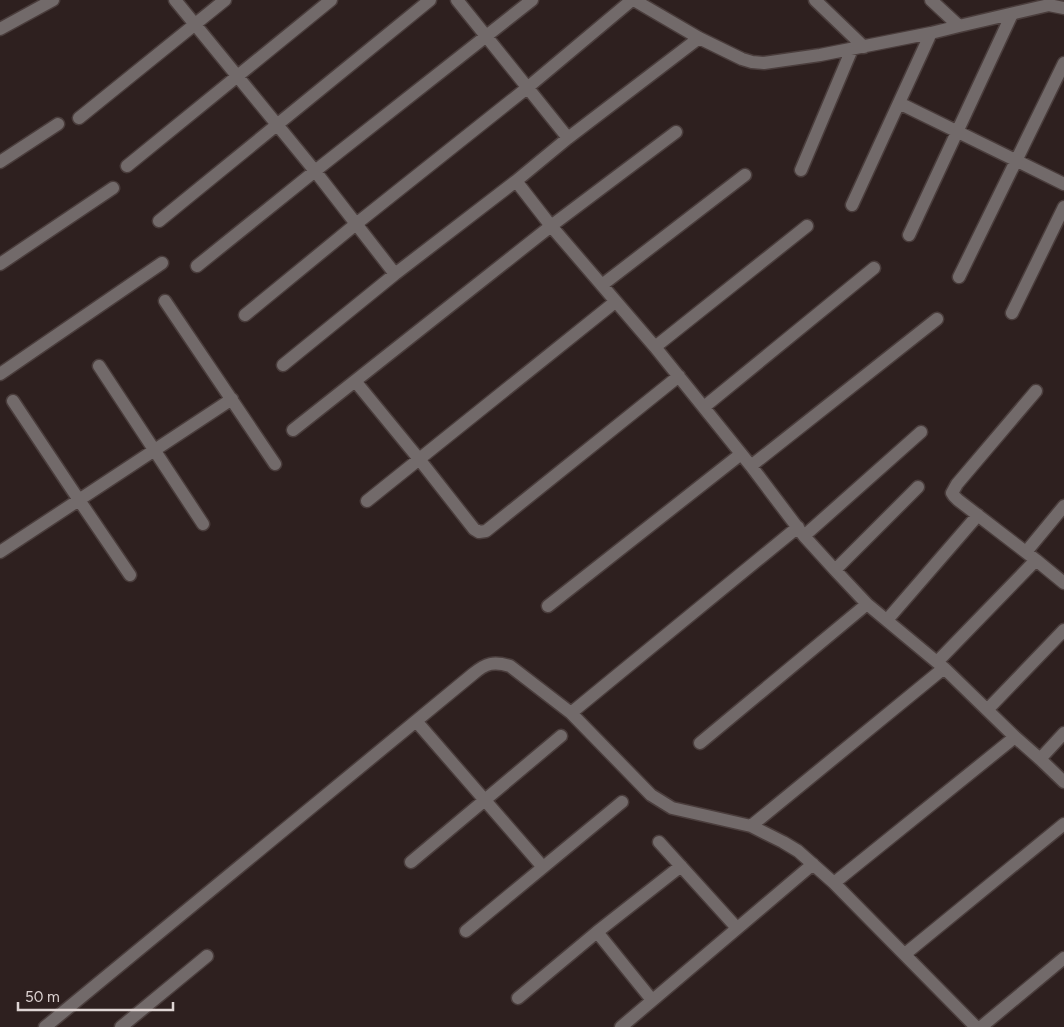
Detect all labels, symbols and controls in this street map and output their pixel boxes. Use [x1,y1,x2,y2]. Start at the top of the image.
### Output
scale bar [18,980,172,1012]
text: 50 m [25,988,60,1006]

